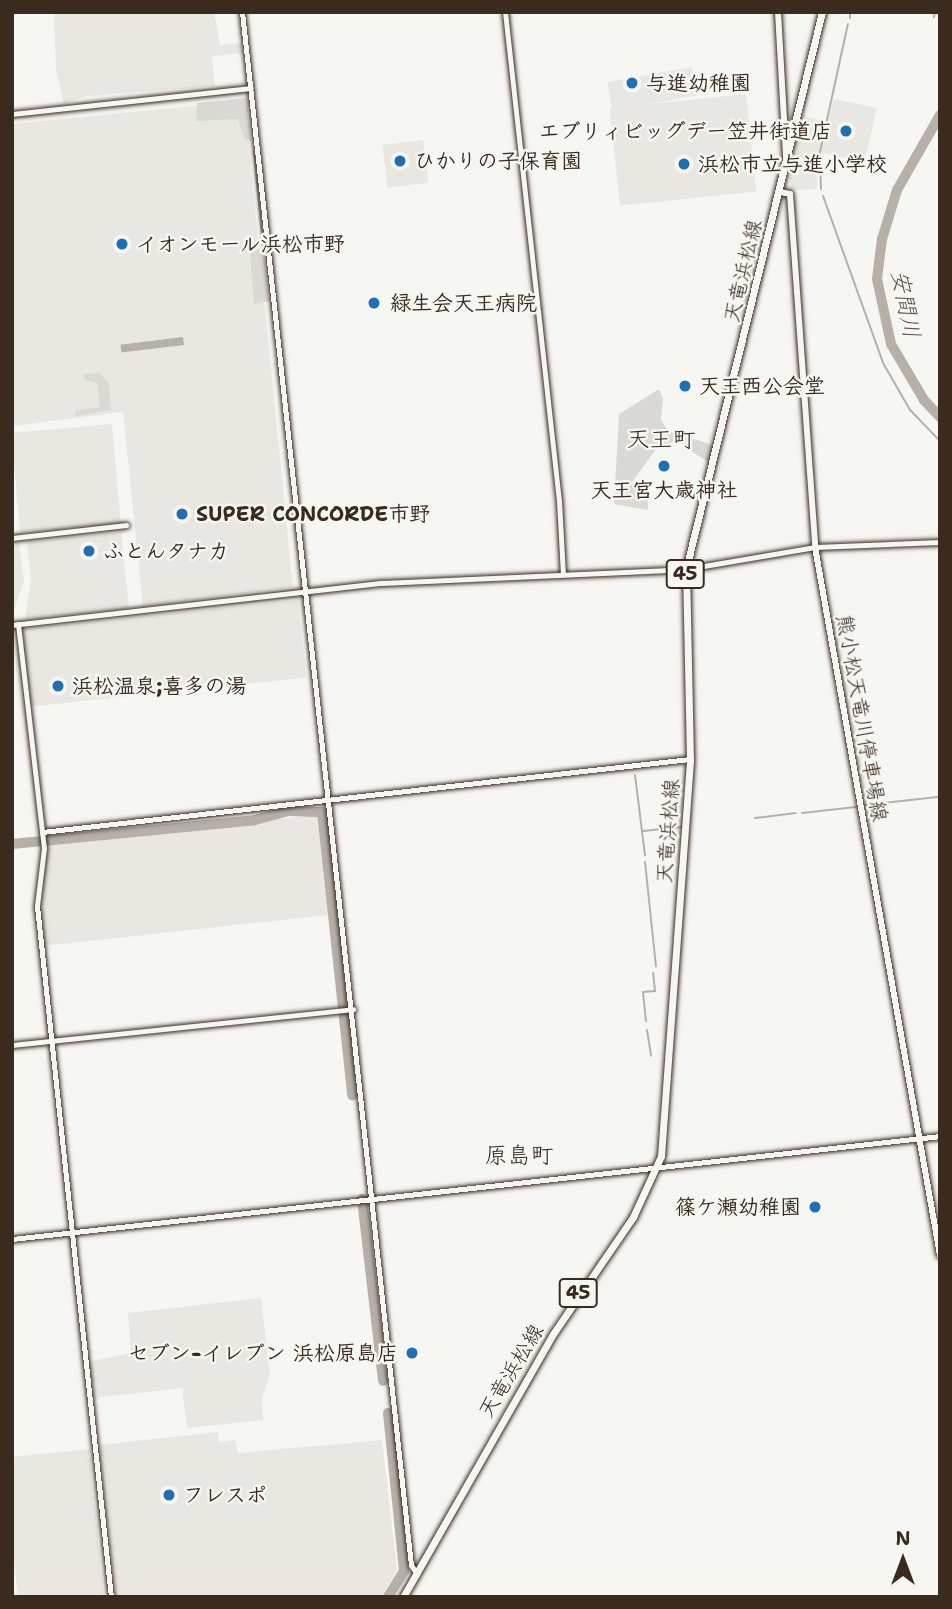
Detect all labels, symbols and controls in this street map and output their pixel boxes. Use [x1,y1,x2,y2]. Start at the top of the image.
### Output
place label: 与進幼稚園 [646,70,751,96]
marker: 与進幼稚園 [624,75,640,91]
place label: エブリィビッグデー笠井街道店 [538,118,832,144]
marker: エブリィビッグデー笠井街道店 [838,123,854,139]
place label: ひかりの子保育園 [414,148,582,174]
place label: 浜松市立与進小学校 [698,151,887,177]
marker: ひかりの子保育園 [392,153,408,169]
marker: 浜松市立与進小学校 [676,156,692,172]
street label: 天竜浜松線 [719,217,767,325]
place label: イオンモール浜松市野 [136,231,346,257]
marker: イオンモール浜松市野 [114,236,130,252]
water label: 安間川 [886,268,926,340]
place label: 緑生会天王病院 [390,290,537,316]
marker: 緑生会天王病院 [364,293,384,313]
place label: 天王西公会堂 [699,373,825,399]
marker: 天王西公会堂 [677,378,693,394]
district label: 天王町 [627,425,695,453]
marker: 天王宮大歳神社 [656,458,672,474]
place label: 天王宮大歳神社 [591,477,737,503]
place label: SUPER CONCORDE市野 [196,501,430,527]
marker: SUPER CONCORDE市野 [174,506,190,522]
place label: ふとんタナカ [103,538,229,564]
marker: ふとんタナカ [81,543,97,559]
road number: 45 [664,558,706,590]
street label: 熊小松天竜川停車場線 [831,612,893,824]
place label: 浜松温泉;喜多の湯 [72,673,246,699]
marker: 浜松温泉;喜多の湯 [50,678,66,694]
street label: 天竜浜松線 [652,778,684,884]
district label: 原島町 [485,1141,553,1169]
place label: 篠ケ瀬幼稚園 [675,1194,801,1220]
marker: 篠ケ瀬幼稚園 [807,1199,823,1215]
road number: 45 [557,1278,599,1308]
street label: 天竜浜松線 [473,1320,549,1422]
place label: セブン‐イレブン 浜松原島店 [128,1340,398,1366]
marker: セブン‐イレブン 浜松原島店 [404,1345,420,1361]
place label: フレスポ [183,1482,267,1508]
marker: フレスポ [161,1487,177,1503]
north arrow [868,1525,938,1595]
text: N [895,1526,911,1551]

